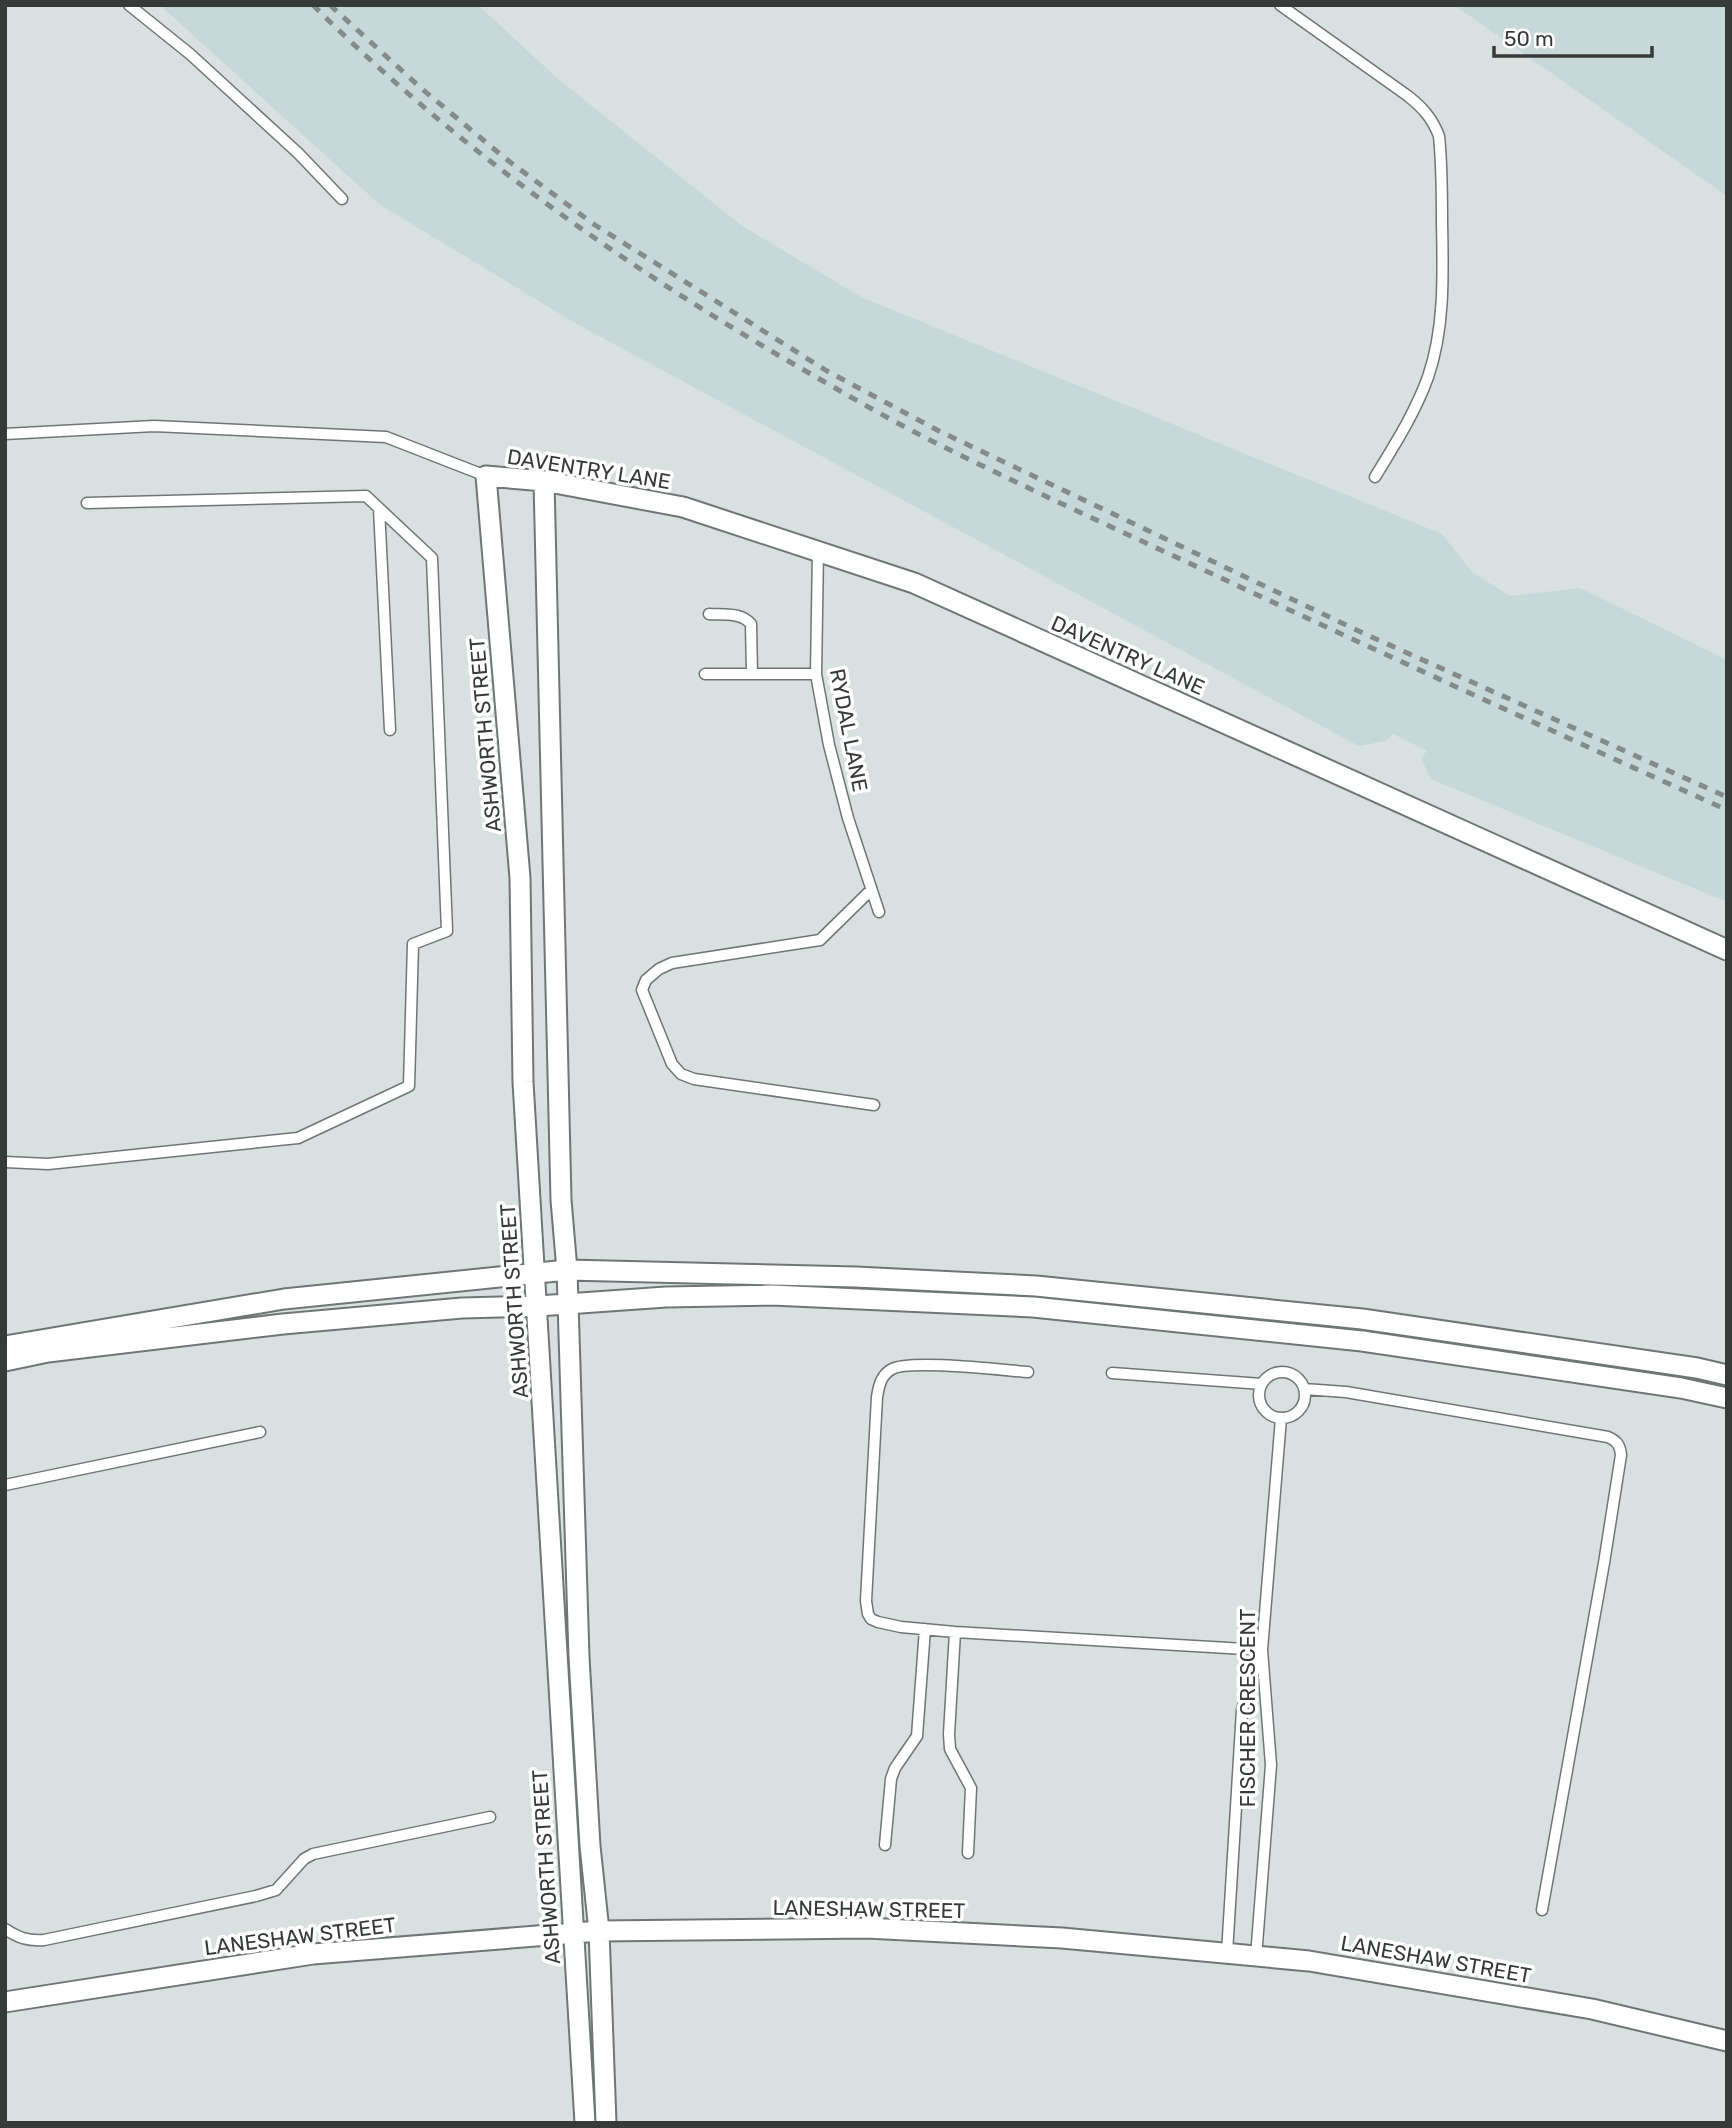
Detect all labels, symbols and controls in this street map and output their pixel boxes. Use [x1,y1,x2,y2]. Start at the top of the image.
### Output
scale bar [1494,14,1652,58]
text: 50 m [1504,26,1554,51]
street label: DAVENTRY LANE [506,444,672,494]
street label: DAVENTRY LANE [1048,610,1208,700]
street label: ASHWORTH STREET [464,637,506,833]
street label: RYDAL LANE [825,666,873,794]
street label: ASHWORTH STREET [495,1203,533,1399]
street label: FISCHER CRESCENT [1235,1609,1260,1807]
street label: ASHWORTH STREET [527,1769,565,1965]
street label: LANESHAW STREET [772,1895,966,1923]
street label: LANESHAW STREET [203,1912,397,1960]
street label: LANESHAW STREET [1339,1930,1533,1988]

